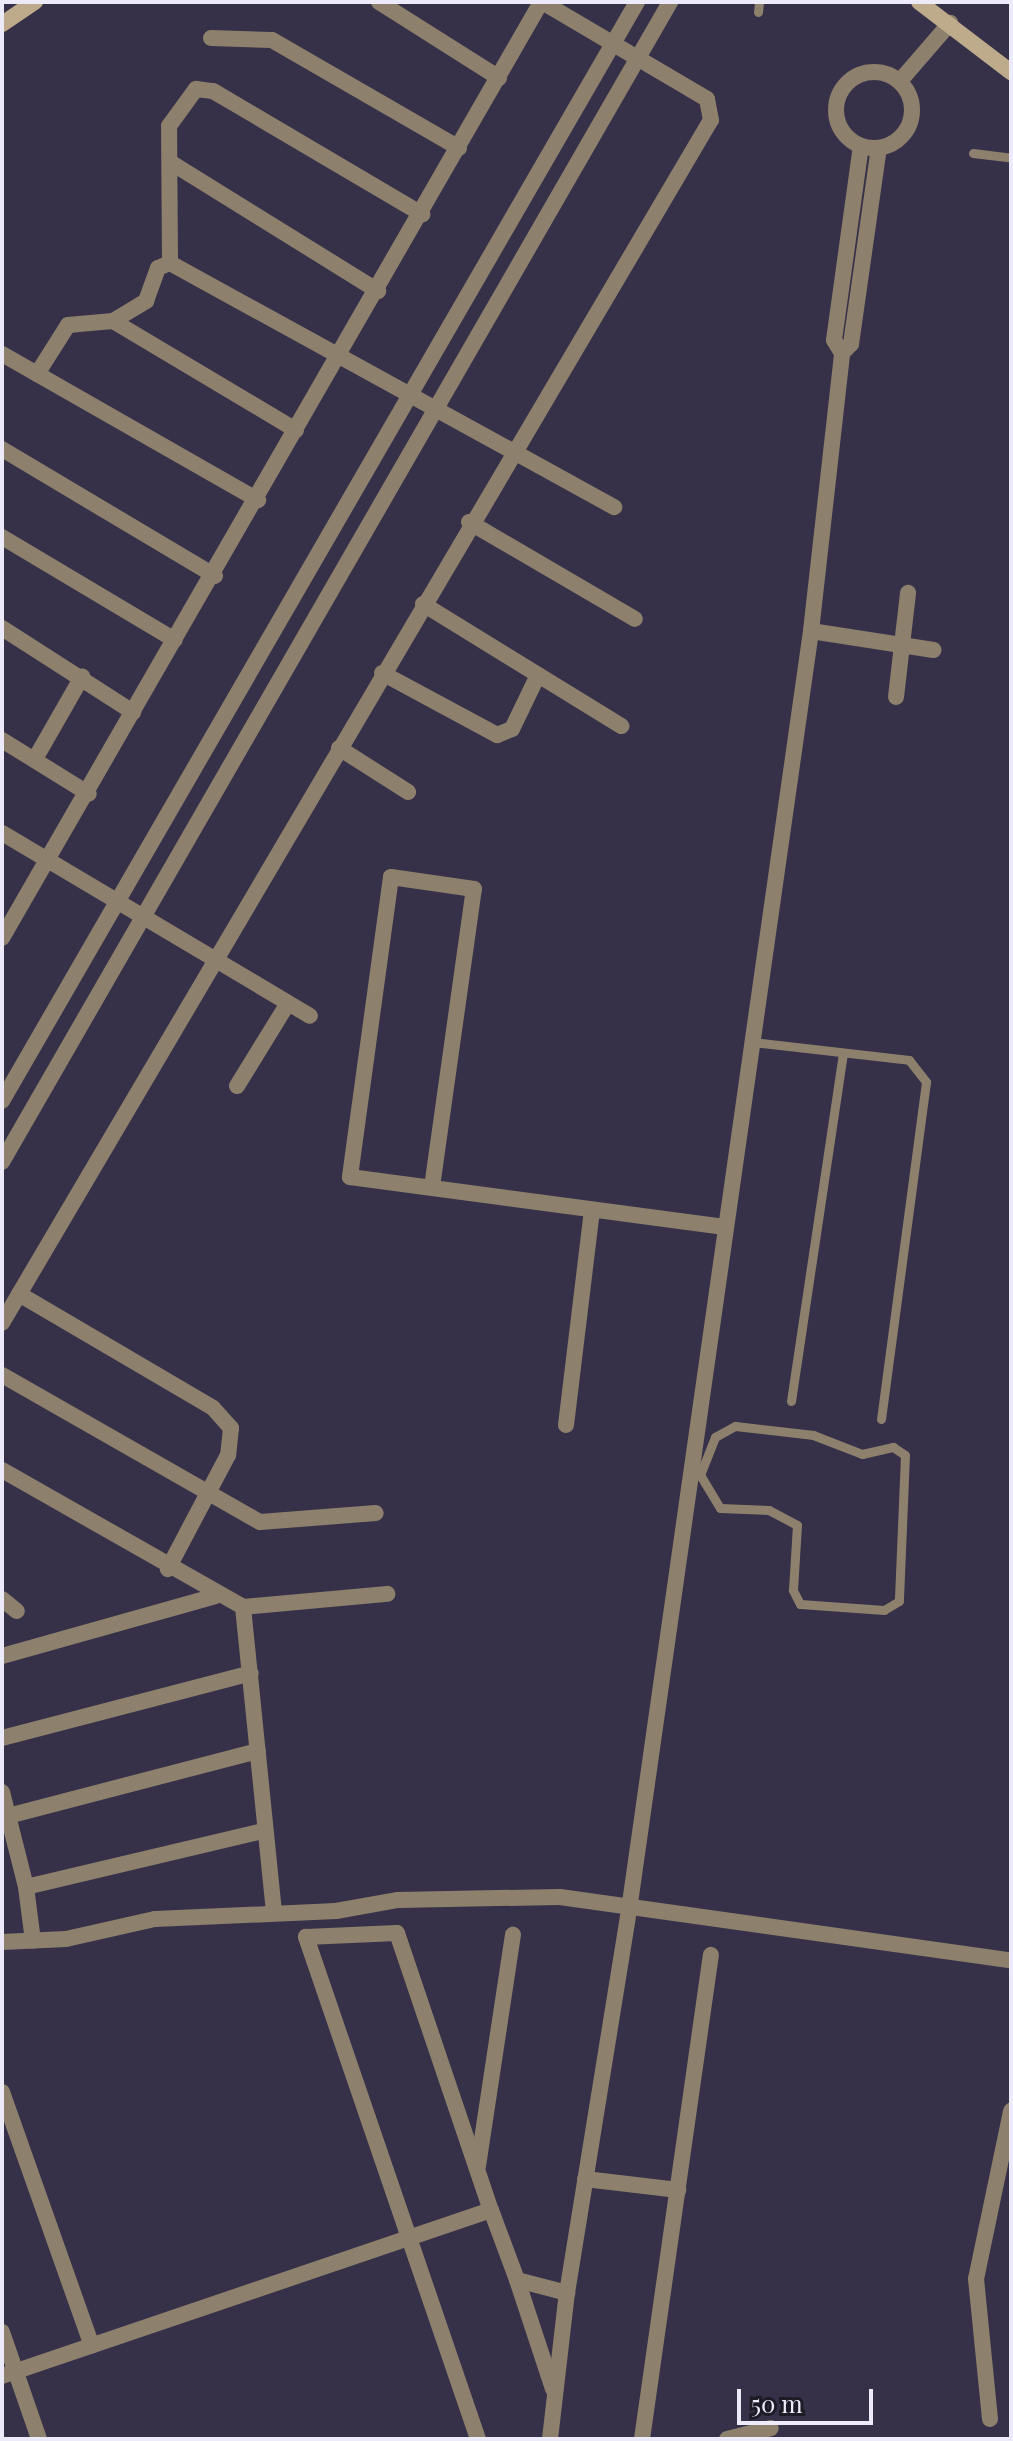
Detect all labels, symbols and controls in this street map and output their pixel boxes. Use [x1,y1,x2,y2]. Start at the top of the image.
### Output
scale bar [741,2373,877,2423]
text: 50 m [751,2387,803,2419]

